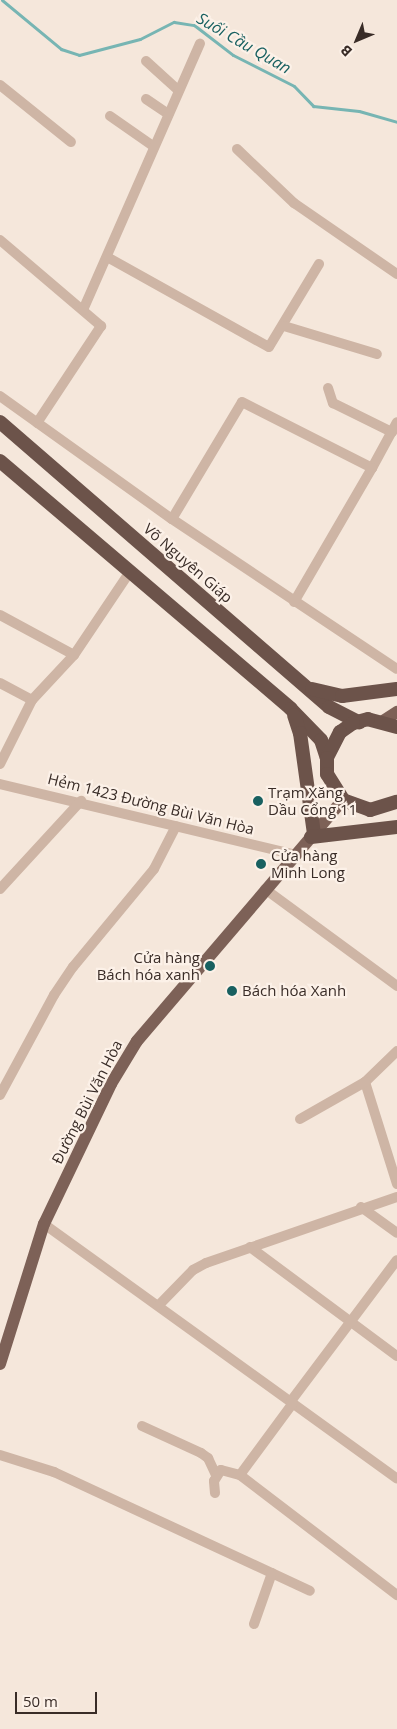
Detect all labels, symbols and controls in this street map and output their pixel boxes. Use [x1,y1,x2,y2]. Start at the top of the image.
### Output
water label: Suối Cầu Quan [194,8,294,78]
north arrow [332,15,382,65]
text: B [336,41,356,61]
street label: Võ Nguyên Giáp [140,520,236,606]
street label: Hẻm 1423 Đường Bùi Văn Hòa [46,770,256,838]
place label: Trạm Xăng Dầu Cổng 11 [268,783,357,818]
marker: Trạm Xăng Dầu Cổng 11 [252,795,264,807]
place label: Cửa hàng Minh Long [271,846,345,881]
marker: Cửa hàng Minh Long [255,858,267,870]
place label: Cửa hàng Bách hóa xanh [97,948,200,983]
marker: Cửa hàng Bách hóa xanh [204,960,216,972]
place label: Bách hóa Xanh [242,982,346,1000]
marker: Bách hóa Xanh [226,985,238,997]
street label: Đường Bùi Văn Hòa [48,1037,126,1167]
scale bar [18,1682,100,1714]
text: 50 m [23,1691,58,1711]

